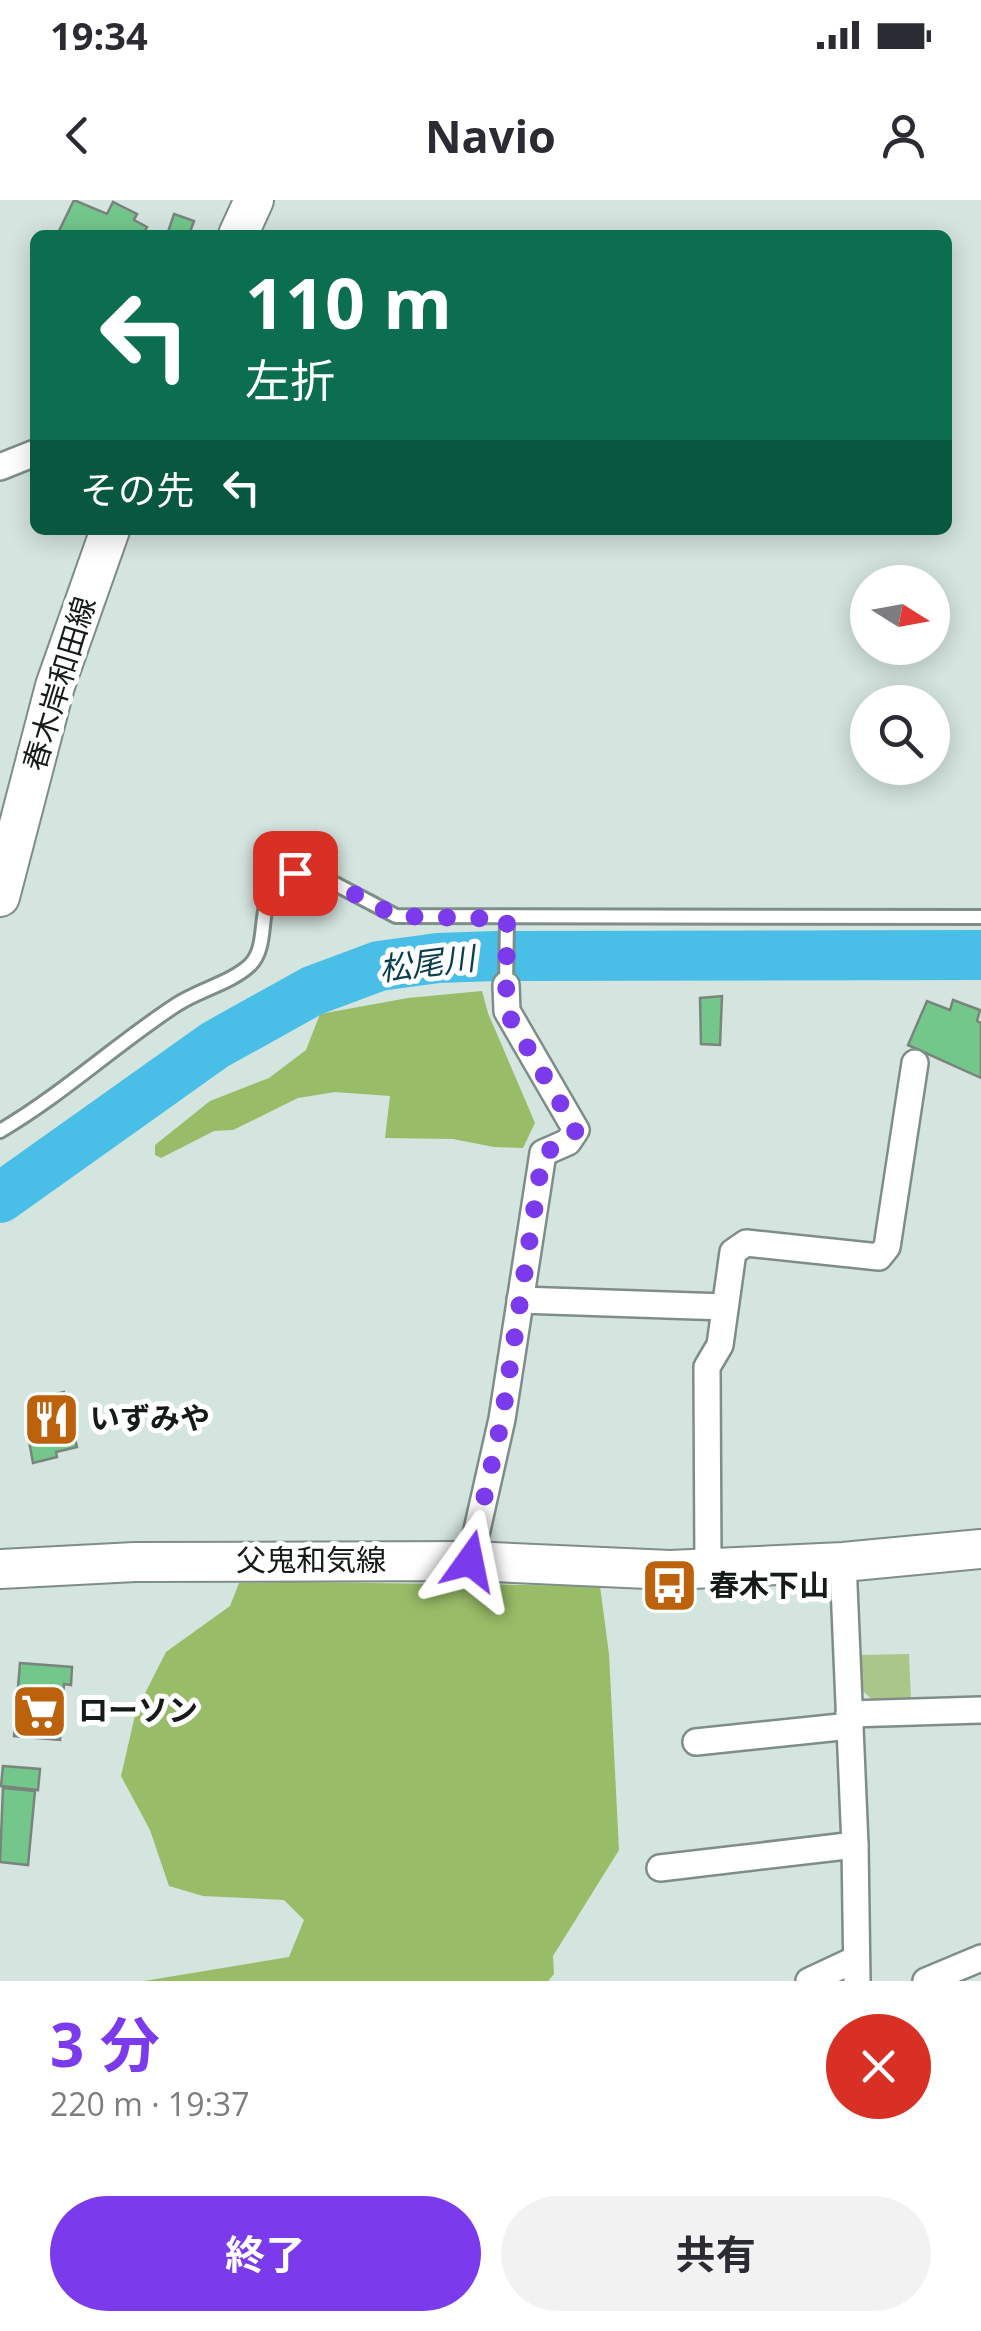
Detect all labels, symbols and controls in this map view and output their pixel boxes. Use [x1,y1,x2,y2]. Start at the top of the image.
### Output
text: 19:34 [50,9,148,61]
text: Navio [425,105,556,166]
icon: back [50,108,105,163]
icon: person [876,108,931,163]
text: 110 m [245,254,452,350]
icon: left [80,270,210,400]
text: 左折 [245,349,335,410]
icon: left [214,460,269,515]
text: その先 [80,463,194,515]
north arrow [850,565,950,665]
map controls [850,565,950,785]
street label: 春木岸和田線 [13,592,104,776]
button: search [850,685,950,785]
pin [253,831,338,916]
icon: arrive [268,846,323,901]
water label: 松尾川 [377,935,480,990]
restaurant icon: いずみや [21,1389,81,1449]
place label: いずみや [90,1397,210,1438]
position arrow [418,1509,522,1613]
street label: 父鬼和気線 [236,1539,386,1580]
bus stop icon: 春木下山 [640,1556,700,1616]
place label: 春木下山 [709,1564,829,1605]
supermarket icon: ローソン [9,1681,69,1741]
place label: ローソン [78,1689,198,1730]
text: 3 分 [50,2003,160,2085]
button: close [826,2014,931,2119]
text: 220 m · 19:37 [50,2082,249,2125]
button: 終了 [50,2196,481,2311]
button: 共有 [501,2196,931,2311]

